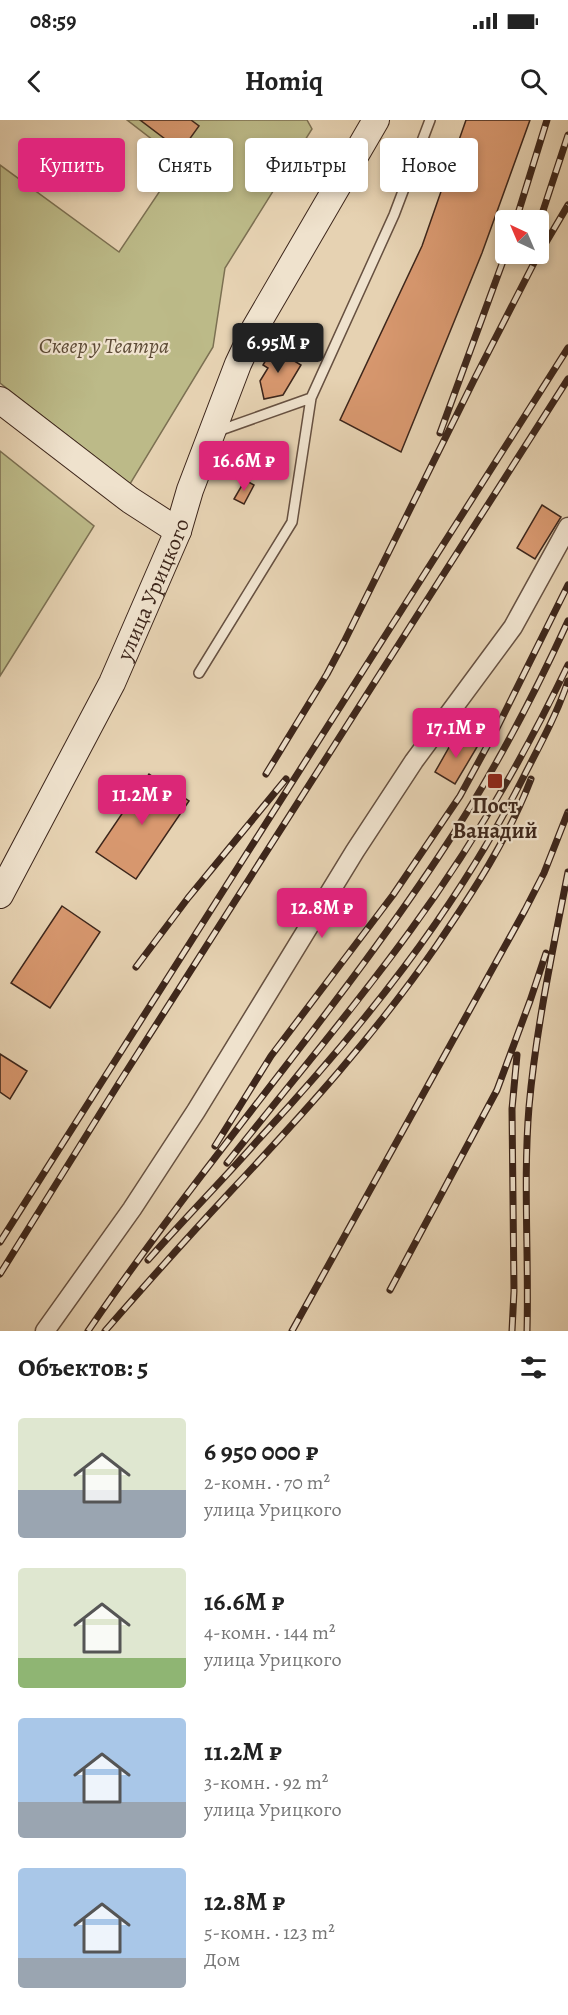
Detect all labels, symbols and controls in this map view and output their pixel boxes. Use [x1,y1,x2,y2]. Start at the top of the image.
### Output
text: 08:59 [30,6,76,36]
text: Homiq [245,63,323,99]
icon: back [18,65,51,98]
icon: search [517,65,550,98]
chip: Купить [18,138,125,192]
chip: Снять [137,138,233,192]
chip: Фильтры [245,138,368,192]
chip: Новое [380,138,478,192]
north arrow [495,210,549,264]
map controls [495,210,549,264]
pin: 6.95M ₽ [223,323,333,374]
text: 6.95M ₽ [246,329,310,356]
park label: Сквер у Театра [39,331,169,361]
pin: 16.6M ₽ [189,441,299,492]
text: 16.6M ₽ [213,447,275,474]
street label: улица Урицкого [109,515,197,666]
pin: 17.1M ₽ [401,708,511,759]
text: 17.1M ₽ [427,714,485,741]
marker: Пост Ванадий [486,772,504,790]
pin: 11.2M ₽ [87,775,197,826]
text: 11.2M ₽ [112,781,172,808]
place label: Пост Ванадий [452,791,538,846]
pin: 12.8M ₽ [267,888,377,939]
text: 12.8M ₽ [291,894,353,921]
text: Объектов: 5 [18,1350,148,1385]
icon: filters [517,1351,550,1384]
text: 6 950 000 ₽ [204,1434,318,1469]
icon: home [66,1442,138,1514]
text: 2-комн. · 70 m² [204,1469,330,1496]
text: улица Урицкого [204,1496,342,1523]
text: 16.6M ₽ [204,1584,284,1619]
icon: home [66,1592,138,1664]
text: 4-комн. · 144 m² [204,1619,336,1646]
text: улица Урицкого [204,1646,342,1673]
text: 11.2M ₽ [204,1734,282,1769]
icon: home [66,1742,138,1814]
text: 3-комн. · 92 m² [204,1769,328,1796]
text: улица Урицкого [204,1796,342,1823]
text: 12.8M ₽ [204,1884,285,1919]
icon: home [66,1892,138,1964]
text: 5-комн. · 123 m² [204,1919,335,1946]
text: Дом [204,1946,240,1973]

